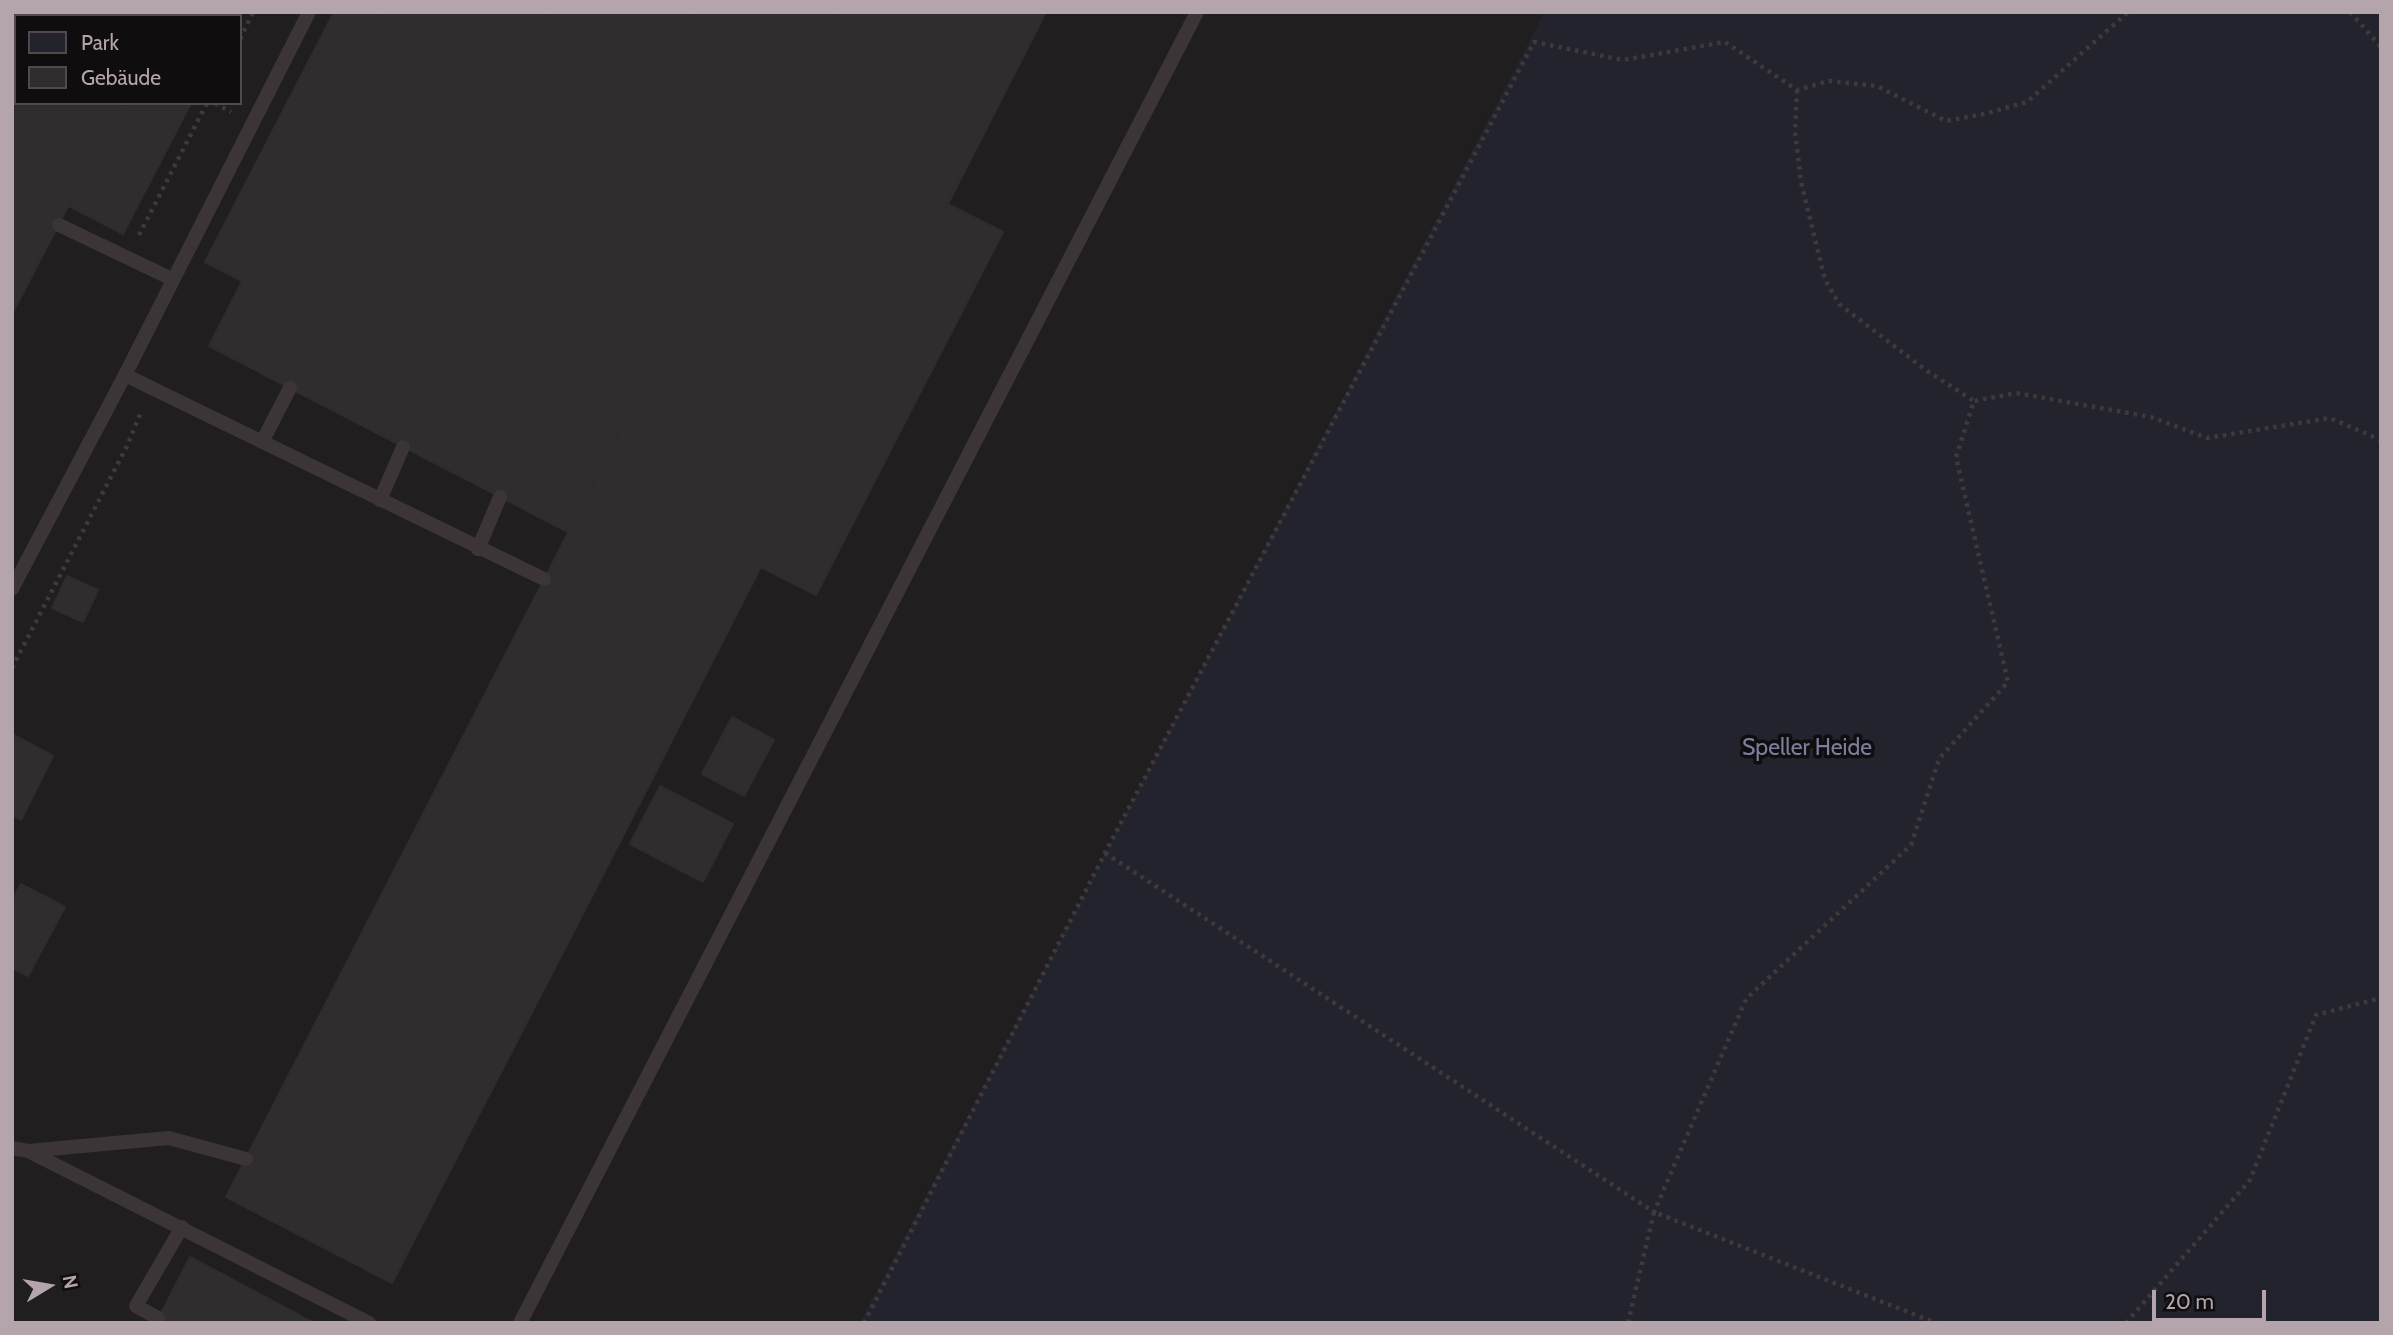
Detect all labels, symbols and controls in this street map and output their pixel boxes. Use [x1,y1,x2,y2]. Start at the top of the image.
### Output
legend [14,14,242,105]
text: Park [81,30,119,55]
text: Gebäude [81,65,161,90]
park label: Speller Heide [1742,734,1872,762]
north arrow [14,1251,84,1321]
text: N [58,1273,83,1291]
scale bar [2155,1276,2269,1320]
text: 20 m [2165,1289,2214,1314]

